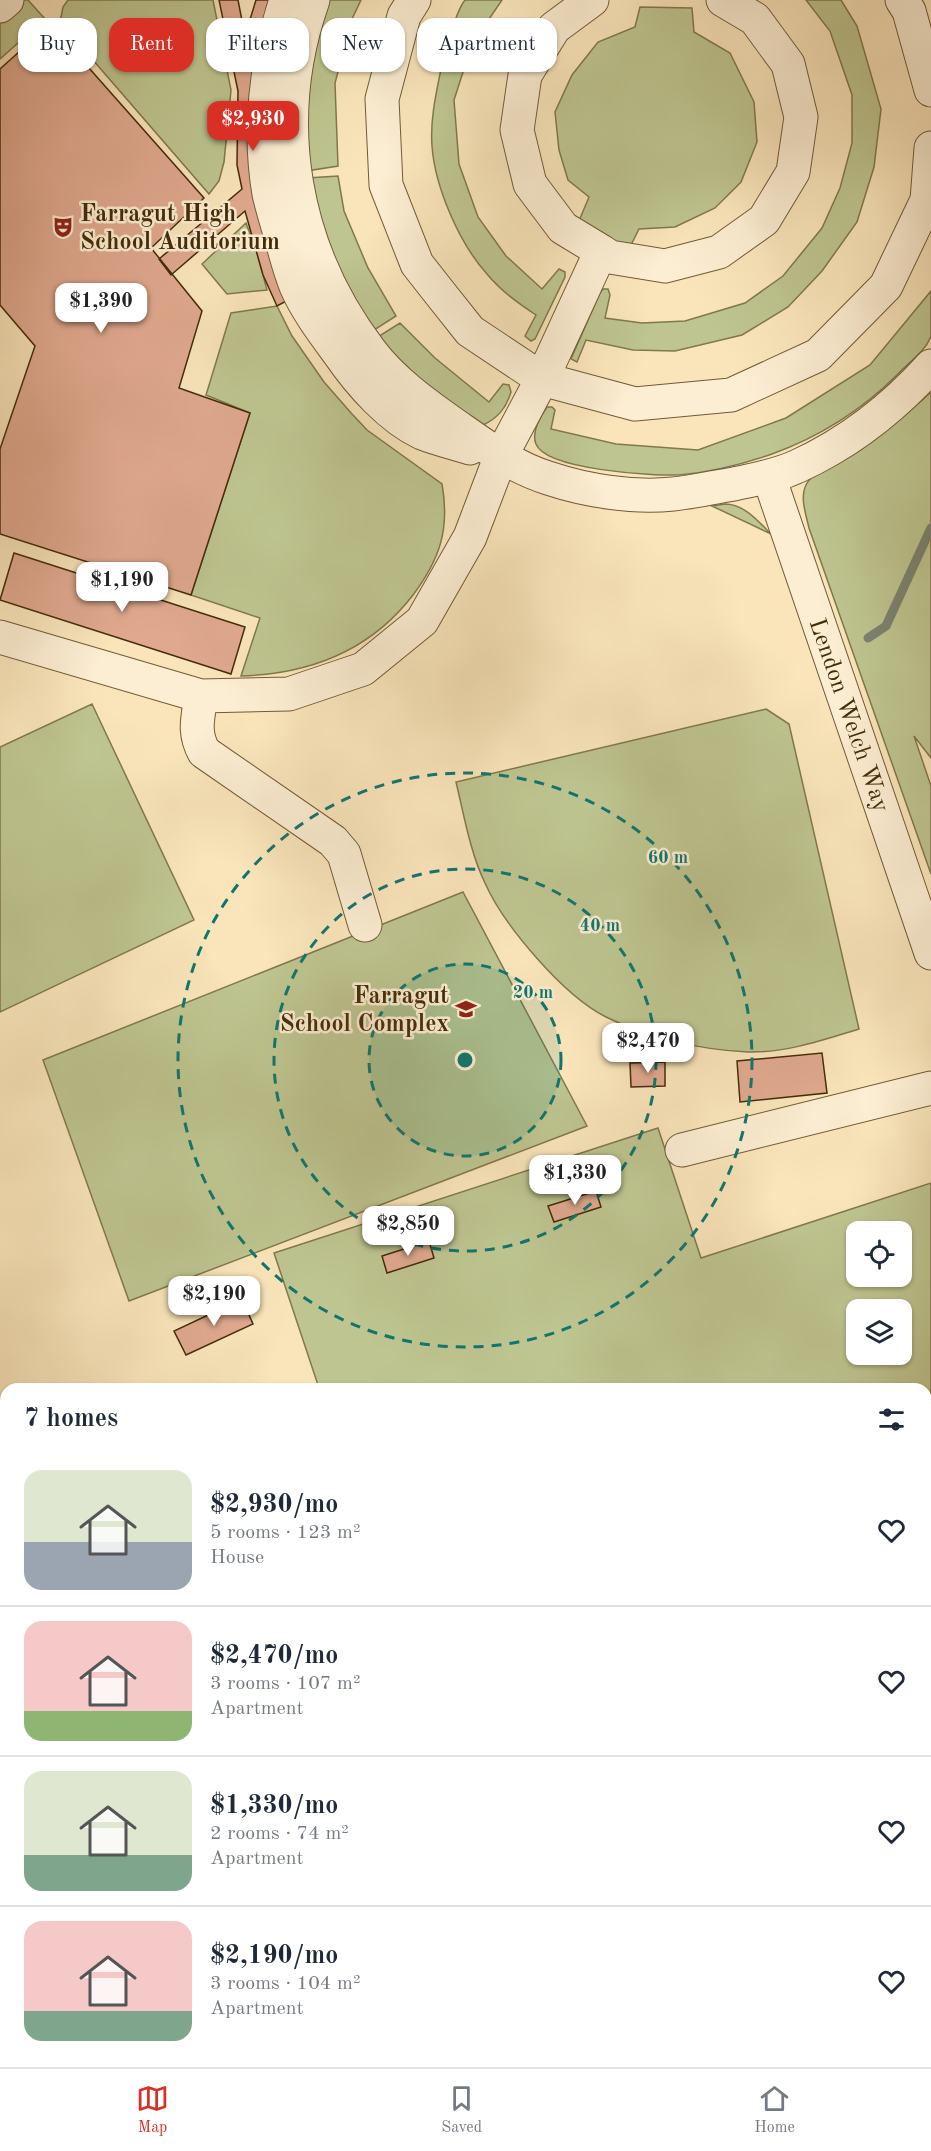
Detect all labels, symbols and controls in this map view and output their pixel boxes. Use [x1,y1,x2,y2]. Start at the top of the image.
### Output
chip: Buy [18,18,97,72]
chip: Rent [109,18,194,72]
chip: Filters [206,18,309,72]
chip: New [321,18,405,72]
chip: Apartment [417,18,557,72]
pin: $2,930 [204,101,302,152]
text: $2,930 [221,110,285,130]
place label: Farragut High School Auditorium [80,203,280,255]
theatre icon: Farragut High School Auditorium [51,215,75,239]
pin: $1,390 [52,283,150,334]
text: $1,390 [69,292,133,312]
pin: $1,190 [73,562,171,613]
text: $1,190 [90,571,154,591]
street label: Lendon Welch Way [804,616,893,816]
text: 60 m [648,849,688,867]
text: 40 m [580,917,620,935]
text: 20 m [513,984,553,1002]
place label: Farragut School Complex [280,985,449,1037]
school or university icon: Farragut School Complex [454,997,478,1021]
pin: $2,470 [599,1023,697,1074]
text: $2,470 [616,1032,680,1052]
centre of rings [455,1050,475,1070]
pin: $1,330 [526,1155,624,1206]
text: $1,330 [543,1164,607,1184]
pin: $2,850 [359,1206,457,1257]
text: $2,850 [376,1215,440,1235]
map controls [846,1221,912,1365]
button: locate [846,1221,912,1287]
pin: $2,190 [165,1276,263,1327]
text: $2,190 [182,1285,246,1305]
button: layers [846,1299,912,1365]
icon: filters [875,1403,908,1436]
text: 7 homes [24,1406,118,1432]
text: $2,930/mo [210,1492,338,1518]
icon: home [72,1494,144,1566]
icon: heart [875,1514,908,1547]
text: 5 rooms · 123 m² [210,1523,360,1543]
text: House [210,1548,264,1568]
text: $2,470/mo [210,1643,338,1669]
icon: home [72,1645,144,1717]
icon: heart [875,1665,908,1698]
text: 3 rooms · 107 m² [210,1674,360,1694]
text: Apartment [210,1699,304,1719]
text: $1,330/mo [210,1793,338,1819]
icon: home [72,1795,144,1867]
icon: heart [875,1815,908,1848]
text: 2 rooms · 74 m² [210,1824,349,1844]
text: Apartment [210,1849,304,1869]
text: $2,190/mo [210,1943,338,1969]
icon: home [72,1945,144,2017]
icon: heart [875,1965,908,1998]
text: 3 rooms · 104 m² [210,1974,360,1994]
text: Apartment [210,1999,304,2019]
tab: Map [136,2082,169,2138]
tab: Saved [441,2082,482,2138]
tab: Home [754,2082,795,2138]

